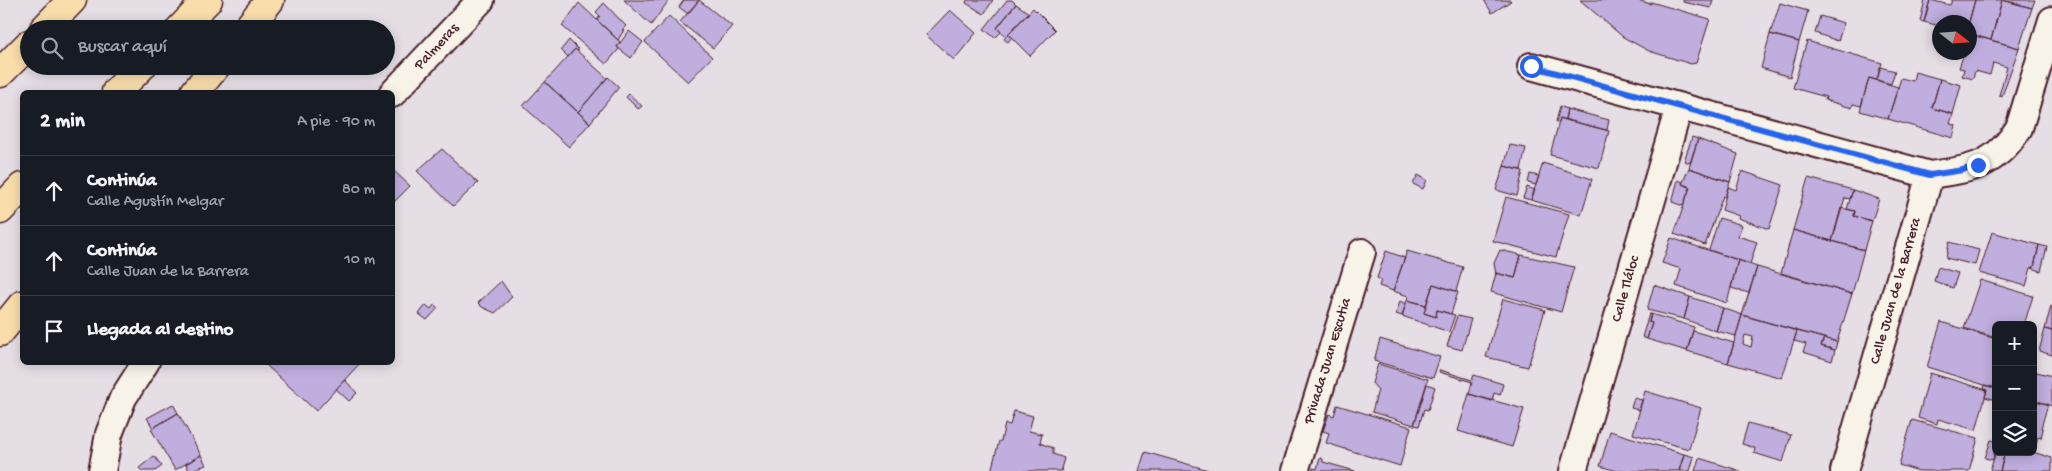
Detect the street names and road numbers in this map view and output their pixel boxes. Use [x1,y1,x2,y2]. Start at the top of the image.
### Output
street label: Palmeras [410,20,463,75]
street label: Calle Juan de la Barrera [1866,215,1926,366]
street label: Calle Tláloc [1608,253,1644,324]
street label: Privada Juan Escutia [1300,295,1356,427]

